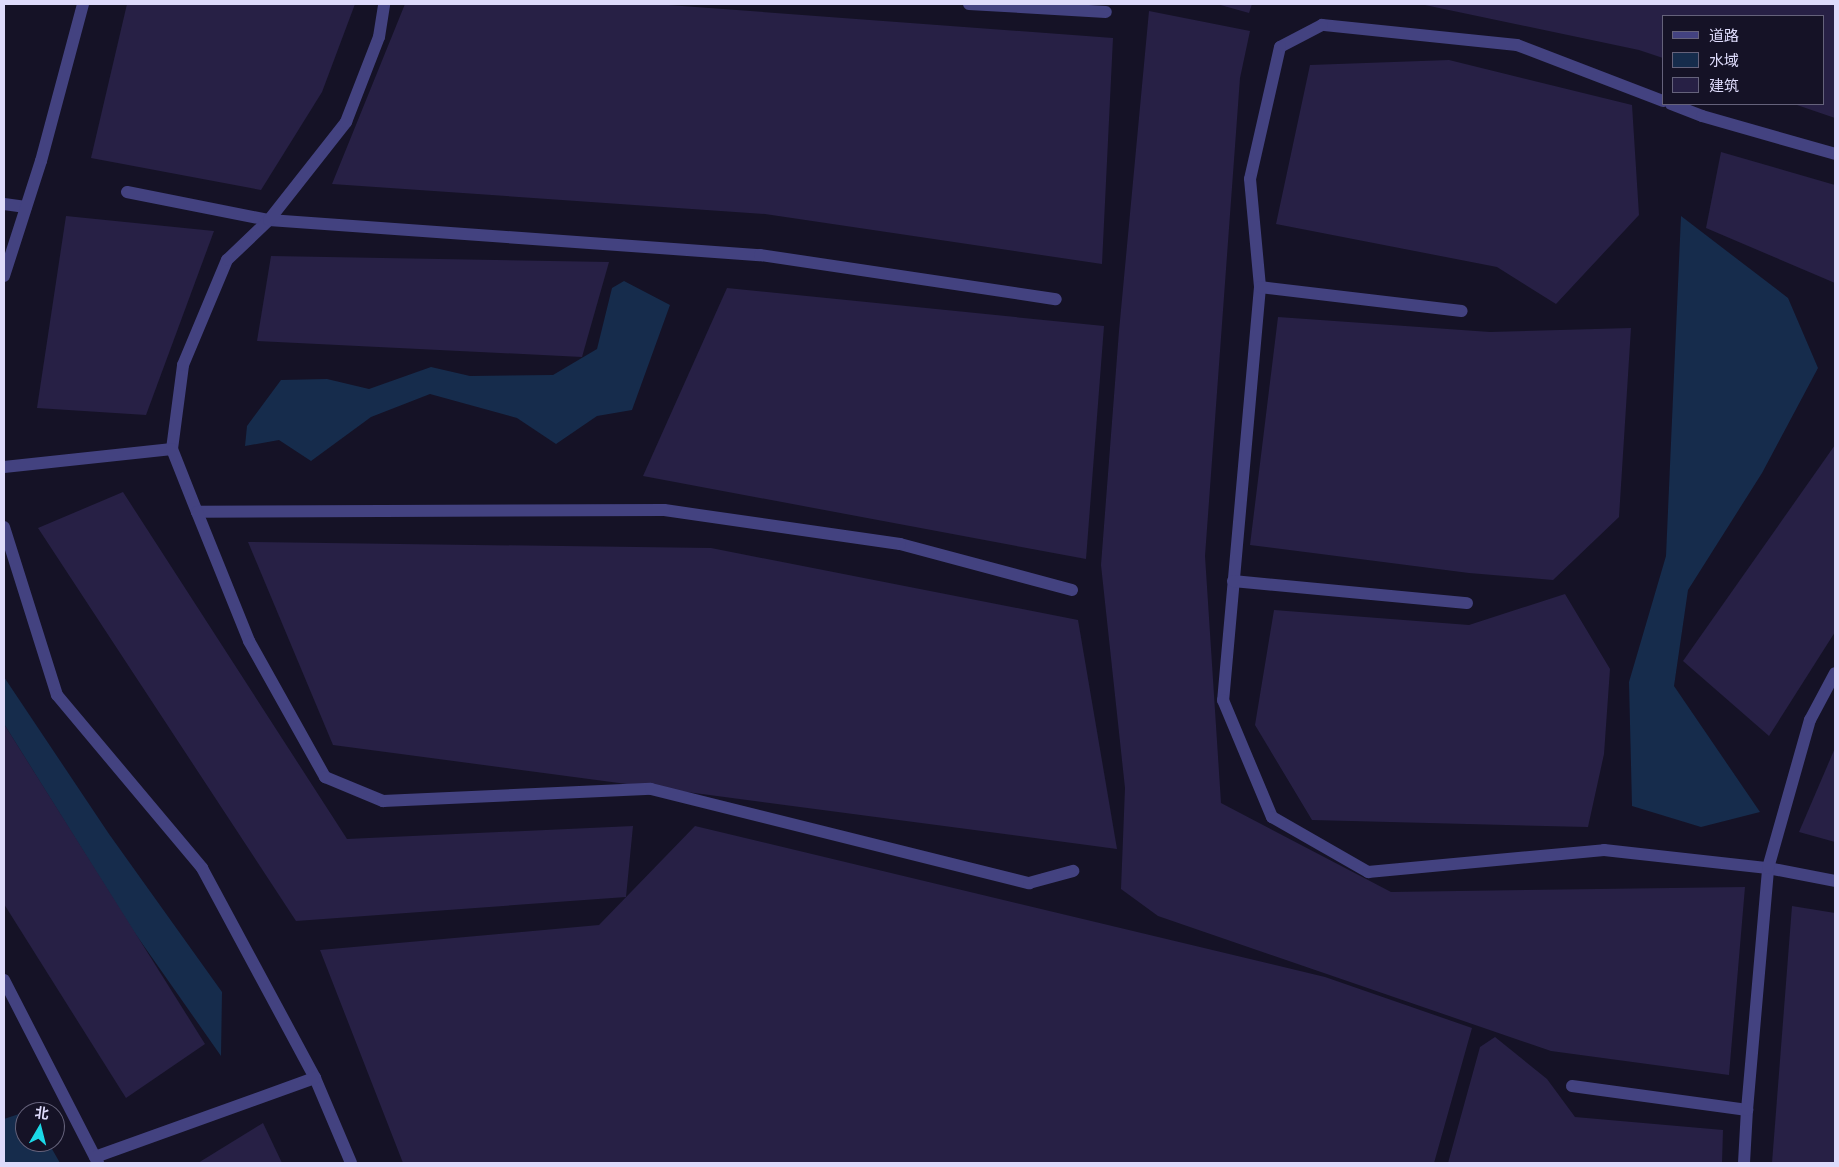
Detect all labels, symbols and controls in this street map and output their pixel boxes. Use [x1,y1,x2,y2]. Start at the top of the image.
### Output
legend [1662,15,1824,105]
text: 道路 [1709,26,1739,45]
text: 水域 [1709,51,1739,70]
text: 建筑 [1709,76,1739,95]
north arrow [15,1102,65,1152]
text: 北 [34,1103,50,1123]

